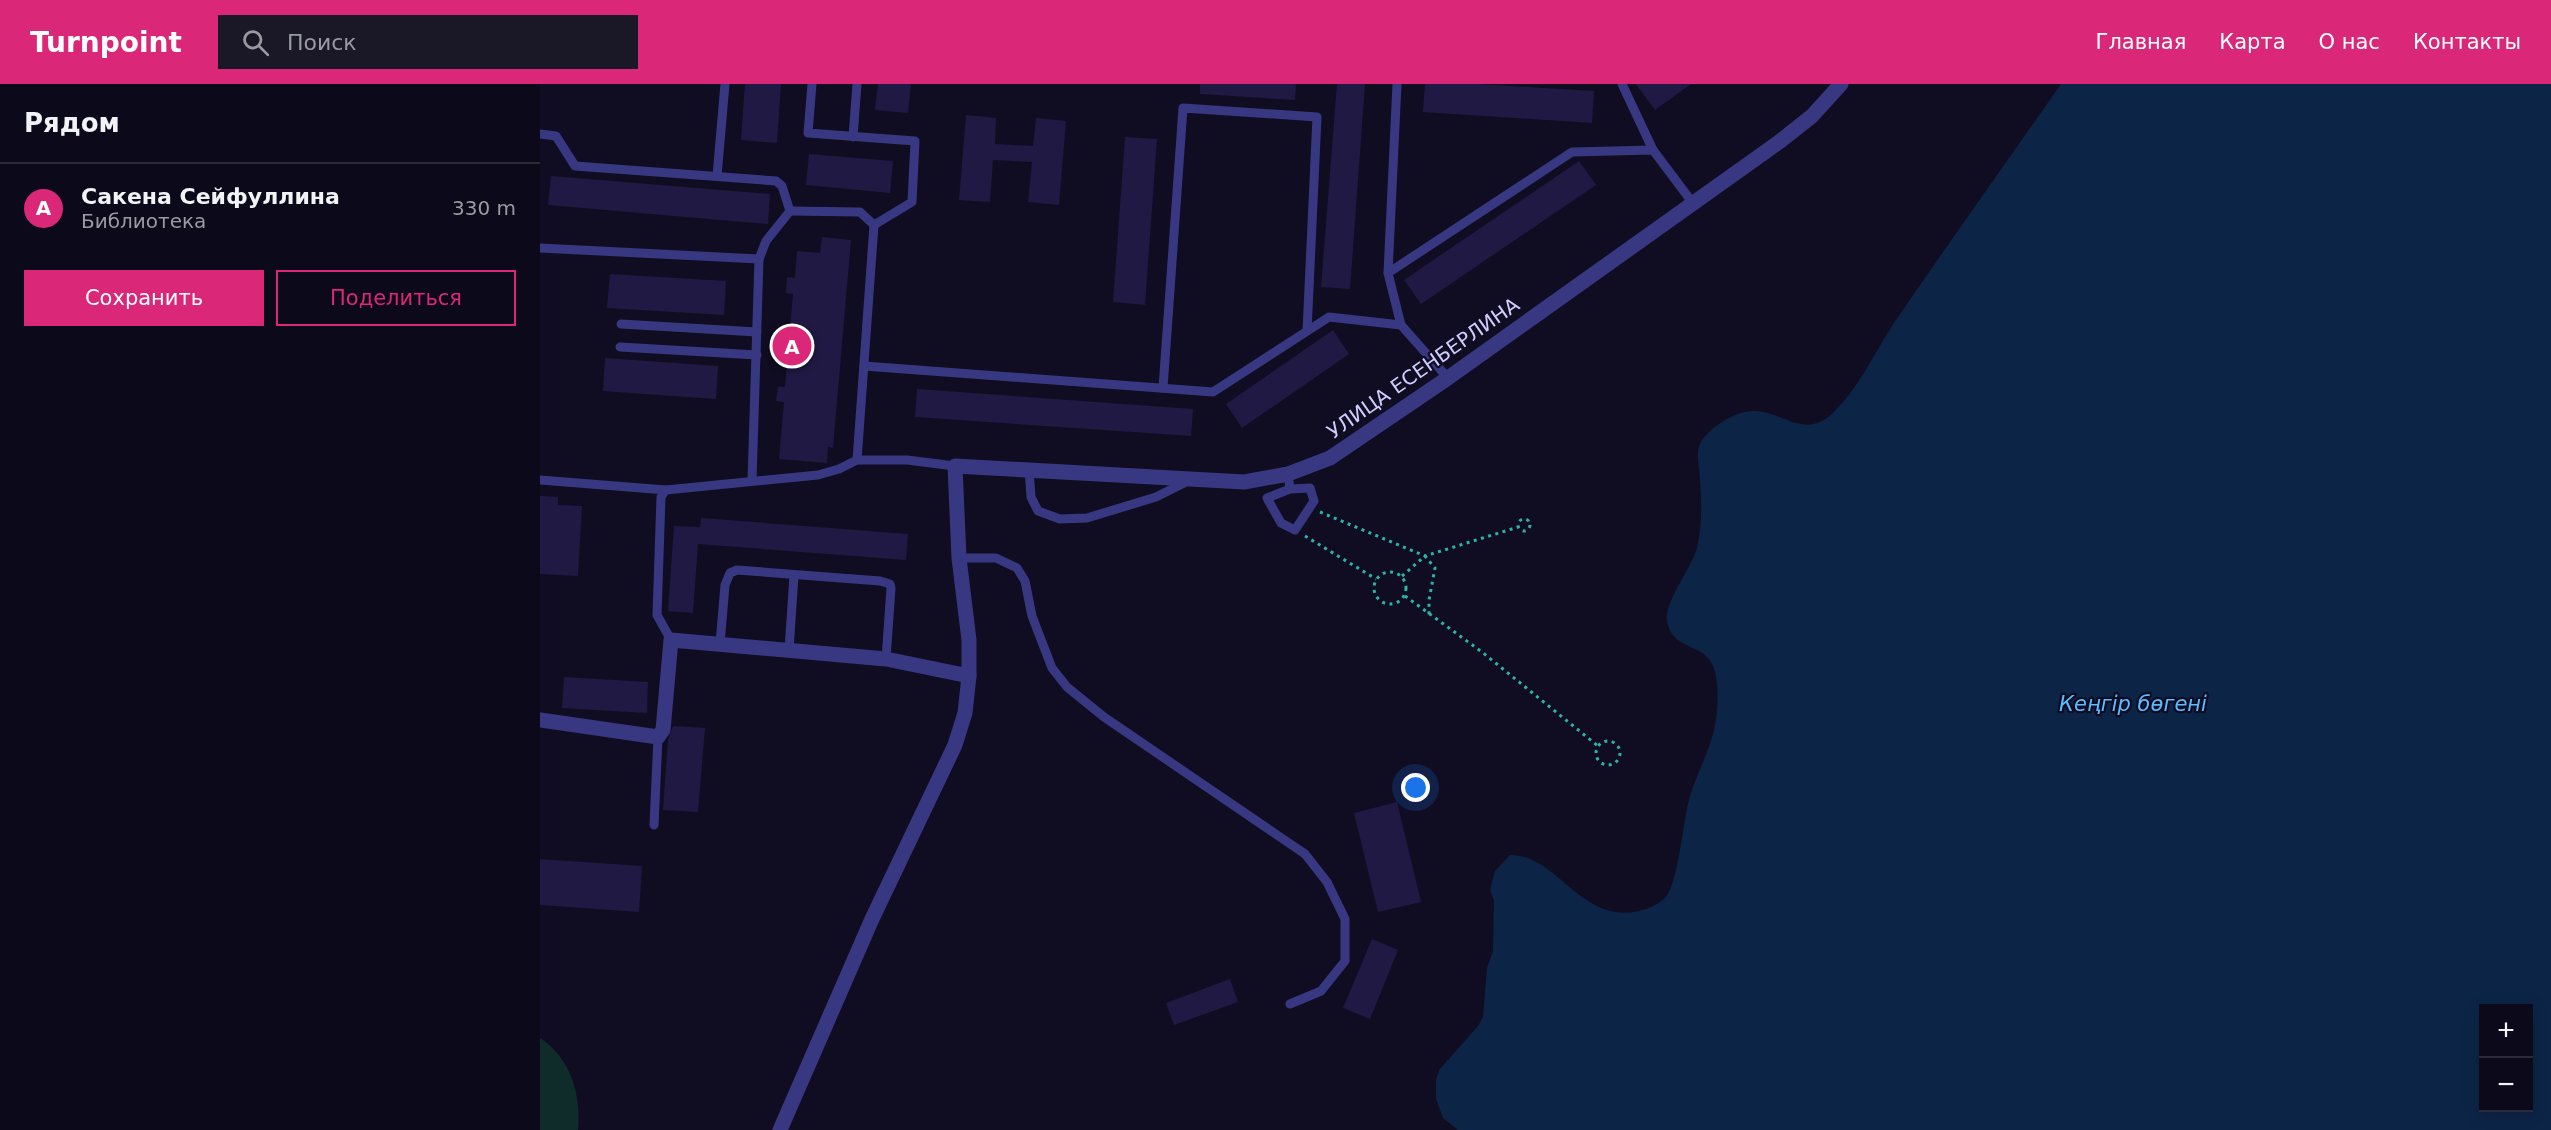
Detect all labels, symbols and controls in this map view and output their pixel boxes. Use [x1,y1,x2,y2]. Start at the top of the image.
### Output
search box [218,15,638,69]
text: Turnpoint [30,26,182,59]
icon: search [239,26,272,59]
text: Поиск [287,30,357,55]
text: Главная [2096,30,2186,54]
text: Карта [2219,30,2286,54]
text: О нас [2319,30,2380,54]
text: Контакты [2413,30,2521,54]
text: Рядом [24,108,120,138]
text: Сакена Сейфуллина [81,184,340,209]
text: A [36,196,51,220]
text: 330 m [452,196,516,220]
text: Библиотека [81,209,206,233]
button: Сохранить [24,270,264,326]
button: Поделиться [276,270,516,326]
street label: УЛИЦА ЕСЕНБЕРЛИНА [1322,292,1524,444]
pin: A [772,324,812,368]
water label: Кеңгір бөгені [2059,692,2207,716]
your location [1401,773,1430,802]
map controls [2479,1004,2533,1112]
button: + [2479,1004,2533,1058]
button: − [2479,1058,2533,1112]

